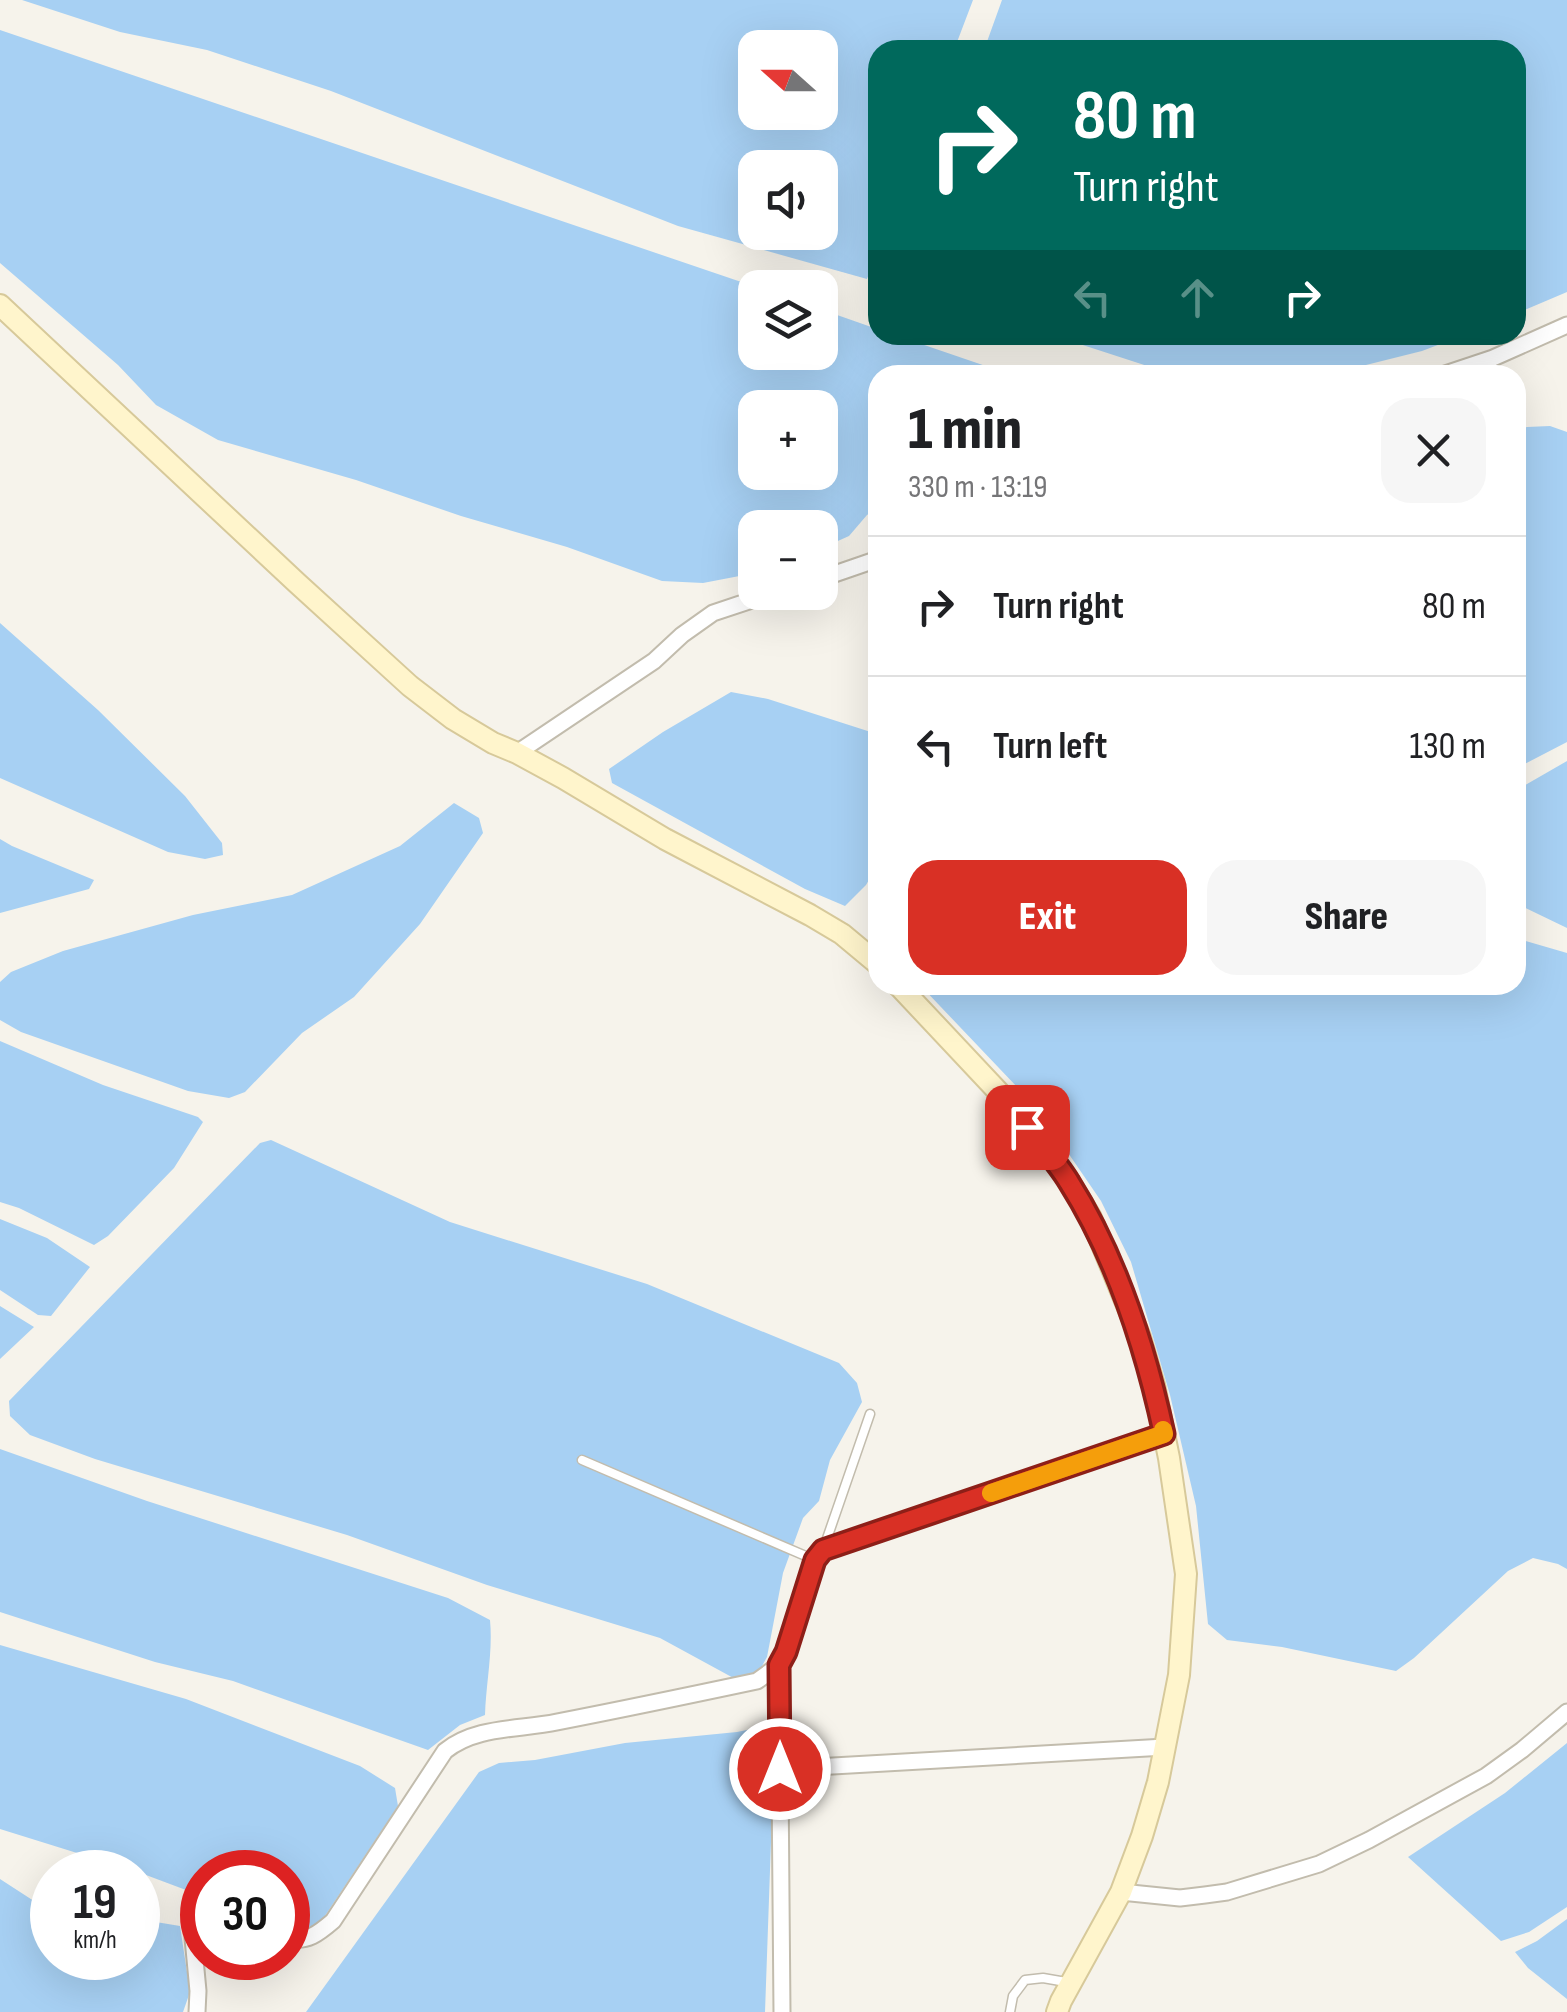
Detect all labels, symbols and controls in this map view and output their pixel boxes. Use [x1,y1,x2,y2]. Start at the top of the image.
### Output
north arrow [738,30,838,130]
map controls [738,30,838,610]
text: 80 m [1073,75,1197,159]
icon: right [908,80,1038,210]
button: sound [738,150,838,250]
text: Turn right [1073,160,1219,215]
button: layers [738,270,838,370]
icon: left [1065,270,1120,325]
icon: ahead [1170,270,1225,325]
icon: right [1275,270,1330,325]
button: + [738,390,838,490]
text: 1 min [908,394,1022,466]
button: close [1381,398,1486,503]
text: 330 m · 13:19 [908,468,1047,507]
button: − [738,510,838,610]
icon: right [908,579,963,634]
text: Turn right [993,584,1124,629]
text: 80 m [1422,584,1486,629]
icon: left [908,719,963,774]
text: Turn left [993,724,1107,769]
text: 130 m [1409,724,1486,769]
button: Exit [908,860,1187,975]
button: Share [1207,860,1486,975]
pin [985,1085,1070,1170]
icon: arrive [1000,1100,1055,1155]
position arrow [728,1717,832,1821]
speed limit sign: 30 [180,1850,310,1980]
text: 19 [73,1873,117,1933]
text: km/h [73,1925,117,1956]

